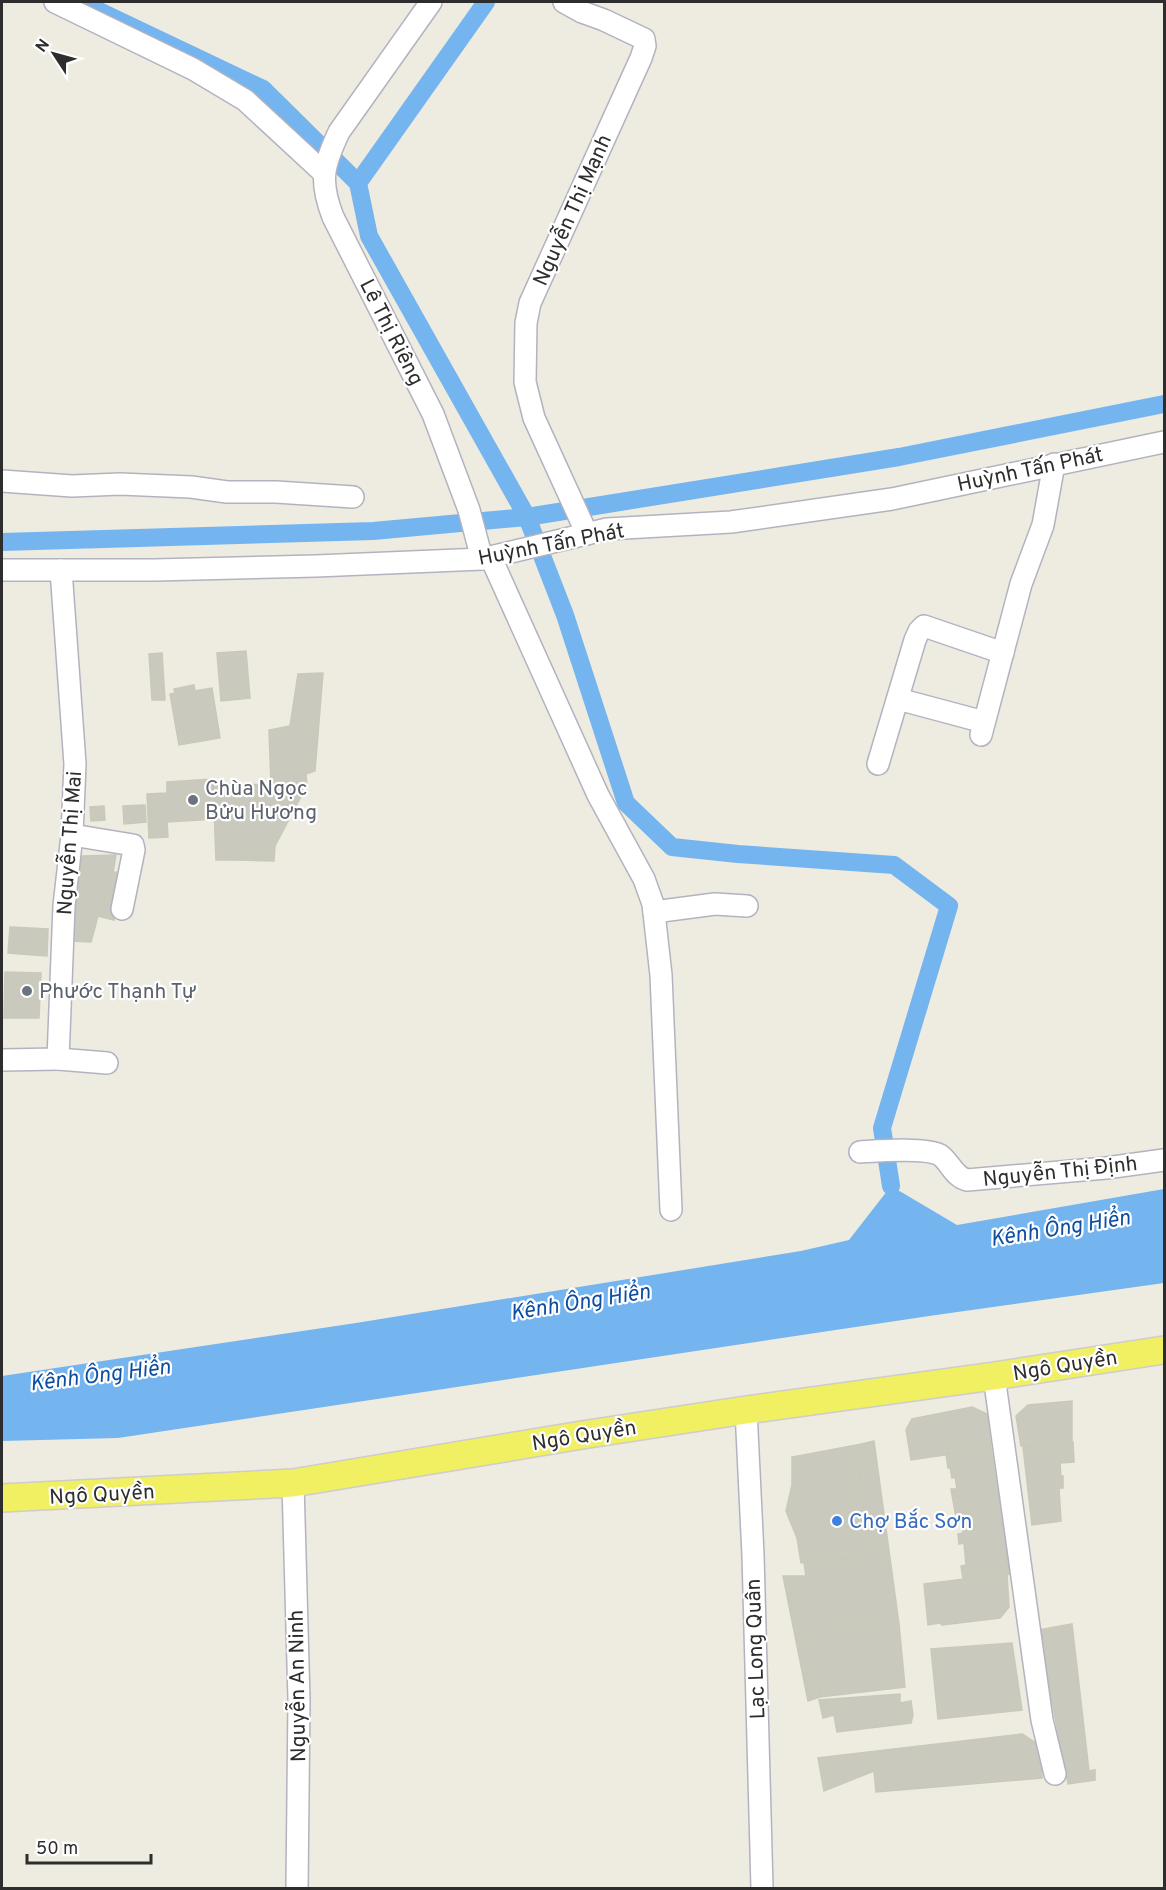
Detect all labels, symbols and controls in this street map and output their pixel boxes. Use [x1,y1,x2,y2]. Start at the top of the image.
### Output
north arrow [24,24,84,84]
text: N [32,36,55,57]
street label: Nguyễn Thị Mạnh [527,130,619,291]
street label: Lê Thị Riêng [352,275,429,391]
street label: Huỳnh Tấn Phát [955,442,1106,499]
street label: Huỳnh Tấn Phát [476,518,627,573]
street label: Nguyễn Thị Mai [51,770,89,916]
place label: Chùa Ngọc Bửu Hương [205,776,317,827]
marker: Chùa Ngọc Bửu Hương [186,793,200,807]
place label: Phước Thạnh Tự [39,979,197,1006]
marker: Phước Thạnh Tự [20,984,34,998]
street label: Nguyễn Thị Định [981,1150,1139,1194]
water label: Kênh Ông Hiển [988,1201,1132,1254]
water label: Kênh Ông Hiển [508,1275,652,1328]
street label: Ngô Quyền [1011,1345,1120,1388]
water label: Kênh Ông Hiển [28,1350,172,1398]
street label: Ngô Quyền [530,1415,639,1458]
street label: Ngô Quyền [49,1479,156,1512]
place label: Chợ Bắc Sơn [849,1508,972,1536]
marker: Chợ Bắc Sơn [830,1514,844,1528]
street label: Lạc Long Quân [741,1578,772,1720]
street label: Nguyễn An Ninh [283,1610,313,1762]
scale bar [27,1827,152,1865]
text: 50 m [36,1838,78,1861]

